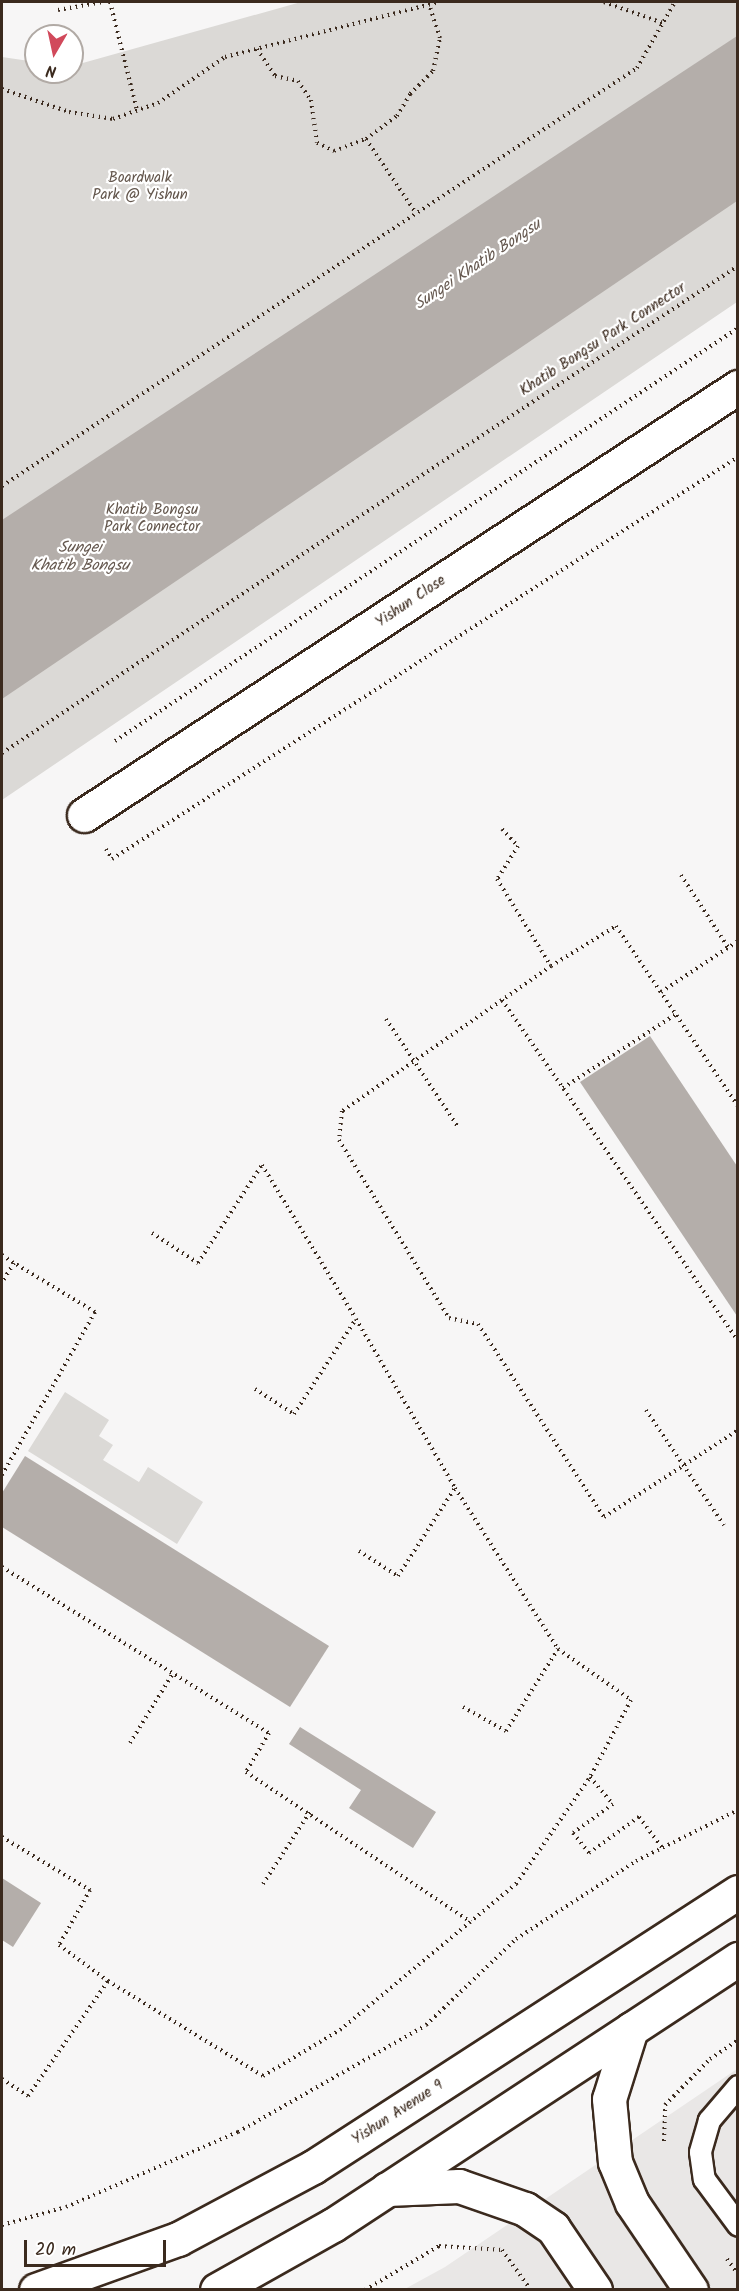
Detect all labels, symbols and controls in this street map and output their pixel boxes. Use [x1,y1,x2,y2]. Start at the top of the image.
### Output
north arrow [24,24,84,84]
text: N [44,57,58,83]
park label: Boardwalk Park @ Yishun [92,169,188,204]
water label: Sungei Khatib Bongsu [411,216,545,314]
street label: Khatib Bongsu Park Connector [517,280,689,400]
park label: Khatib Bongsu Park Connector [104,501,200,536]
water label: Sungei Khatib Bongsu [31,538,129,576]
street label: Yishun Close [373,572,449,632]
street label: Yishun Avenue 9 [349,2077,447,2149]
scale bar [27,2228,170,2266]
text: 20 m [35,2236,76,2265]

